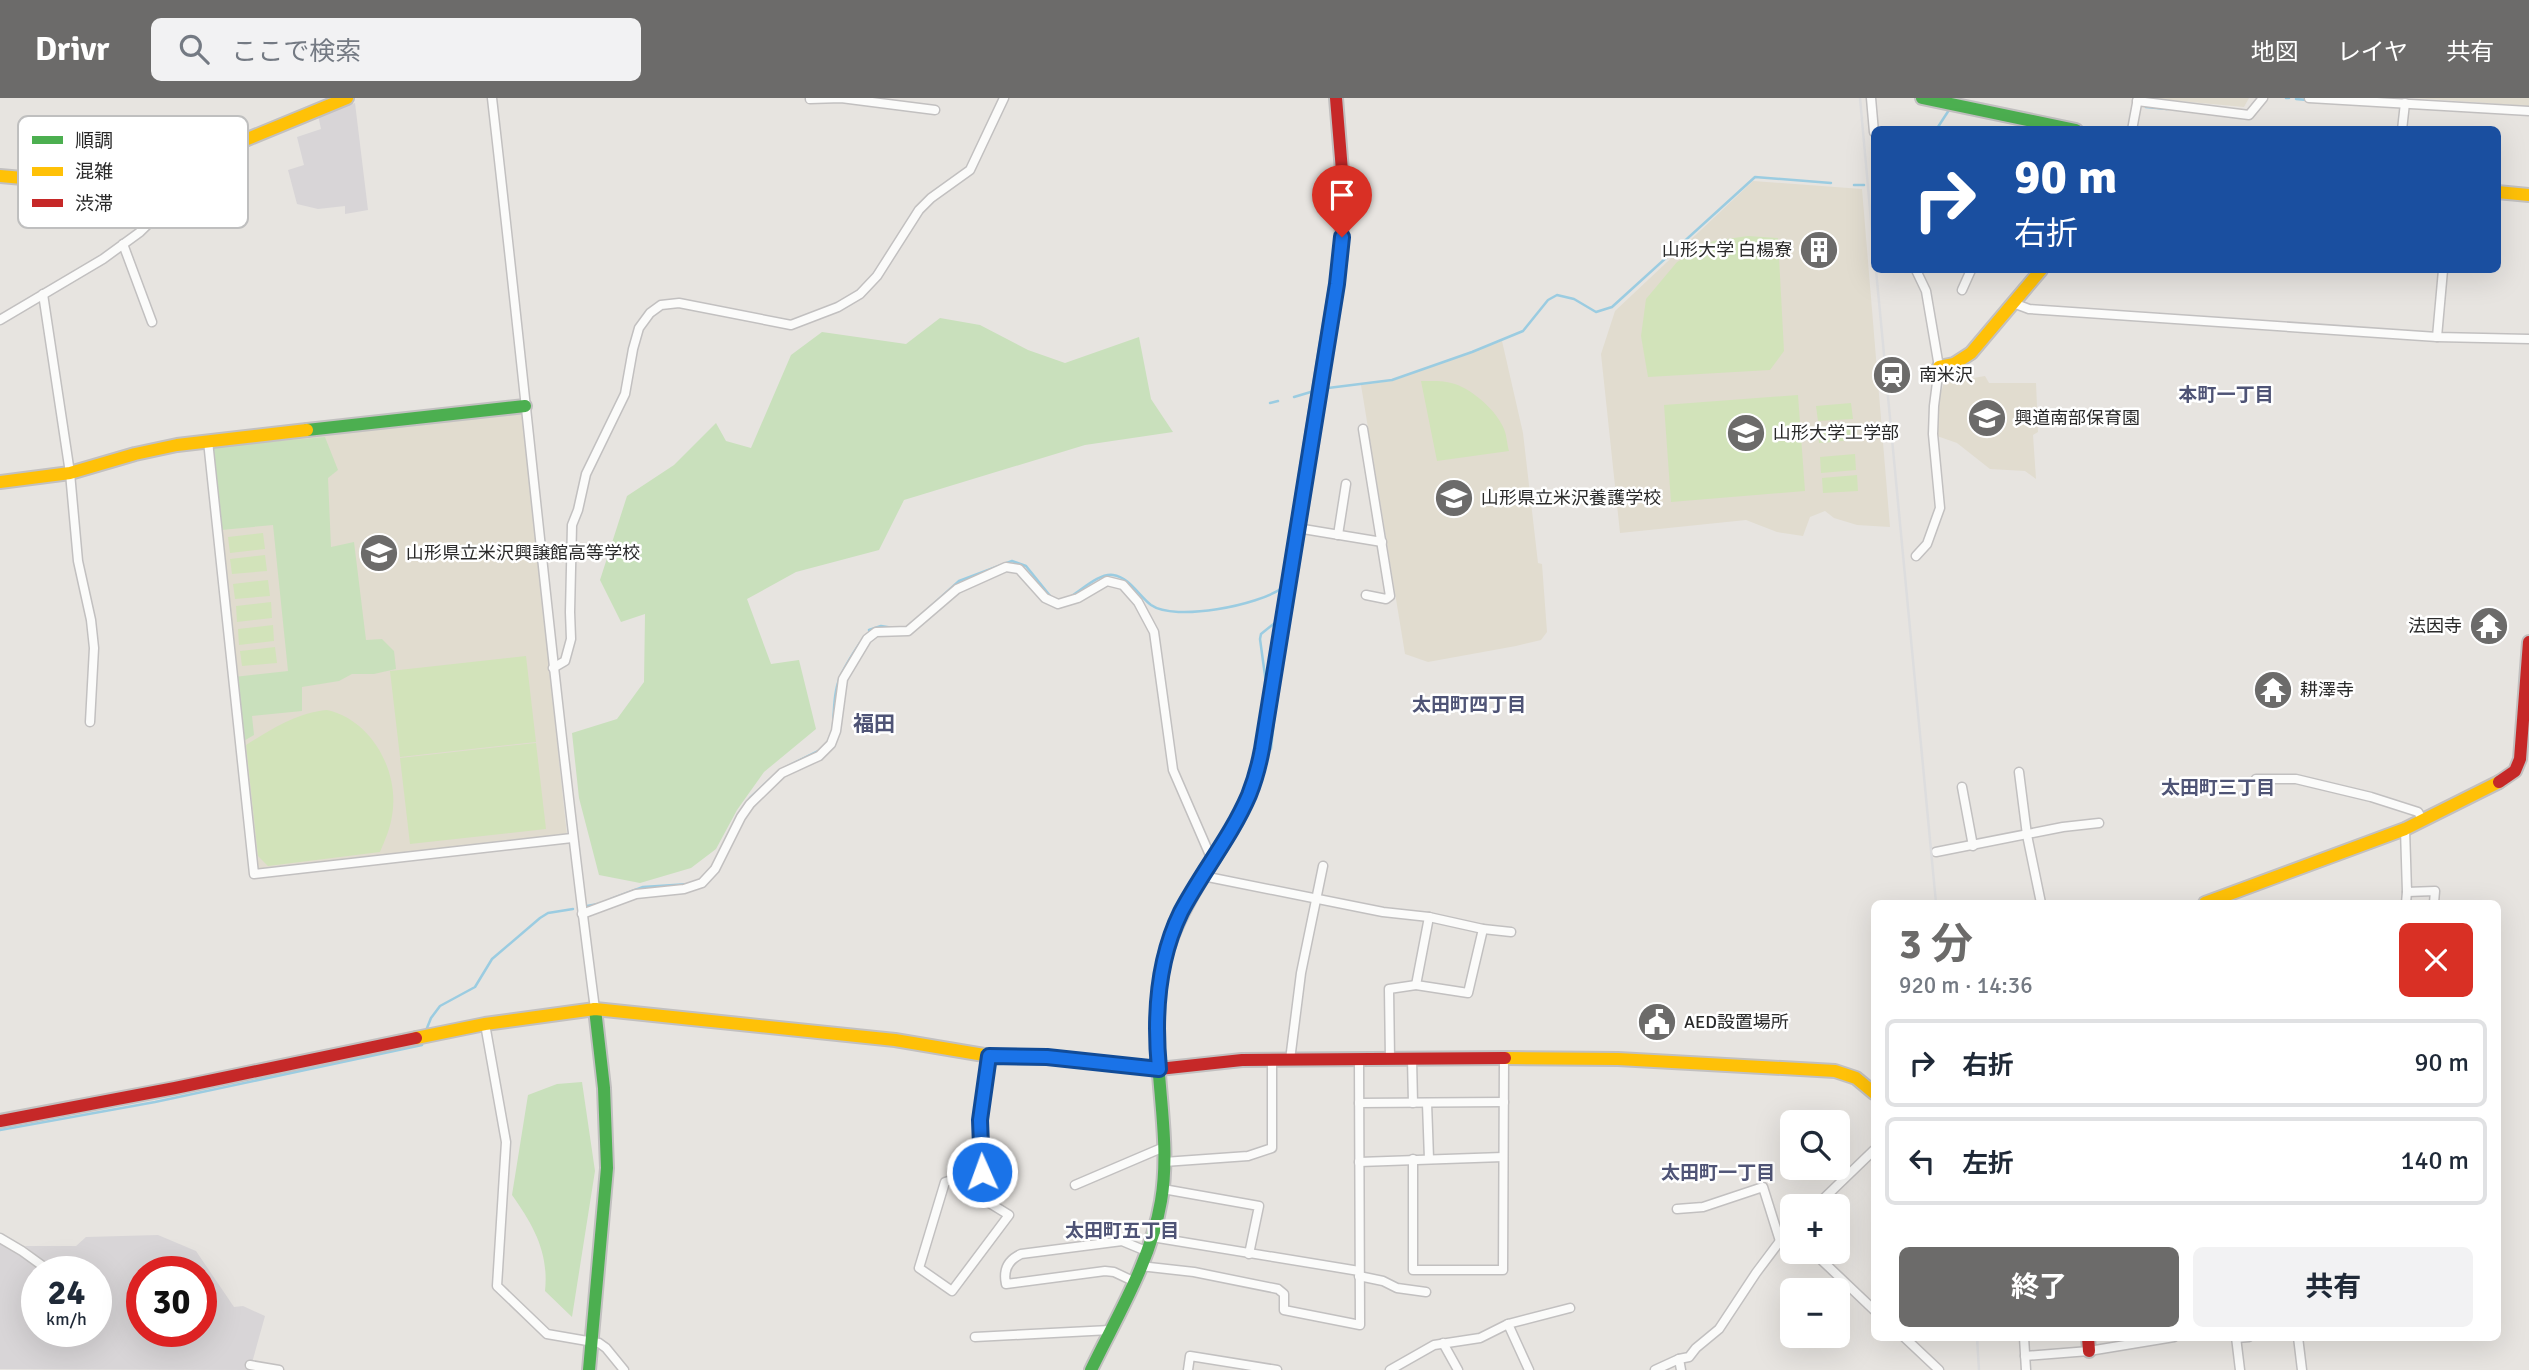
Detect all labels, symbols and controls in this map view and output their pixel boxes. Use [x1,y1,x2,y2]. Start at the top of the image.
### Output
search box [151,18,641,81]
text: Drivr [35,29,109,70]
icon: search [175,30,213,68]
text: ここで検索 [231,36,361,68]
text: 地図 [2251,37,2299,67]
text: レイヤ [2337,37,2408,67]
text: 共有 [2446,37,2494,67]
legend [18,116,248,228]
text: 順調 [75,129,113,153]
text: 90 m [2014,147,2117,207]
icon: right [1899,154,1990,245]
text: 混雑 [75,160,113,184]
pin [1312,165,1372,237]
icon: arrive [1323,176,1361,214]
text: 渋滞 [75,192,113,216]
text: 右折 [2014,214,2078,253]
building icon: 山形大学 白楊寮 [1798,229,1840,271]
place label: 山形大学 白楊寮 [1662,239,1792,261]
station icon: 南米沢 [1871,354,1913,396]
place label: 南米沢 [1919,364,1973,386]
district label: 本町一丁目 [2178,383,2274,407]
school or university icon: 興道南部保育園 [1966,397,2008,439]
place label: 興道南部保育園 [2014,407,2140,429]
school or university icon: 山形大学工学部 [1725,412,1767,454]
place label: 山形大学工学部 [1773,422,1899,444]
school or university icon: 山形県立米沢養護学校 [1433,477,1475,519]
place label: 山形県立米沢養護学校 [1481,487,1661,509]
school or university icon: 山形県立米沢興譲館高等学校 [358,532,400,574]
place label: 山形県立米沢興譲館高等学校 [406,542,640,564]
temple icon: 法因寺 [2468,605,2510,647]
place label: 法因寺 [2408,615,2462,637]
temple icon: 耕澤寺 [2252,669,2294,711]
place label: 耕澤寺 [2300,679,2354,701]
district label: 太田町四丁目 [1412,693,1526,717]
district label: 福田 [853,711,895,737]
district label: 太田町三丁目 [2161,776,2275,800]
text: 3 分 [1899,919,1973,970]
button: close [2399,923,2473,997]
text: 920 m · 14:36 [1899,971,2033,1000]
public building icon: AED設置場所 [1636,1001,1678,1043]
place label: AED設置場所 [1684,1011,1789,1033]
icon: right [1903,1044,1941,1082]
text: 90 m [2414,1047,2469,1079]
text: 右折 [1962,1050,2014,1082]
map controls [1780,1110,1850,1348]
button: search [1780,1110,1850,1180]
position arrow [945,1135,1019,1209]
icon: left [1903,1142,1941,1180]
text: 140 m [2400,1145,2469,1177]
text: 左折 [1962,1148,2014,1180]
district label: 太田町一丁目 [1661,1161,1775,1185]
button: + [1780,1194,1850,1264]
district label: 太田町五丁目 [1065,1219,1179,1243]
button: 終了 [1899,1247,2179,1327]
button: 共有 [2193,1247,2473,1327]
speed limit sign: 30 [126,1256,217,1347]
text: 24 [48,1271,85,1314]
button: − [1780,1278,1850,1348]
text: km/h [46,1308,87,1330]

